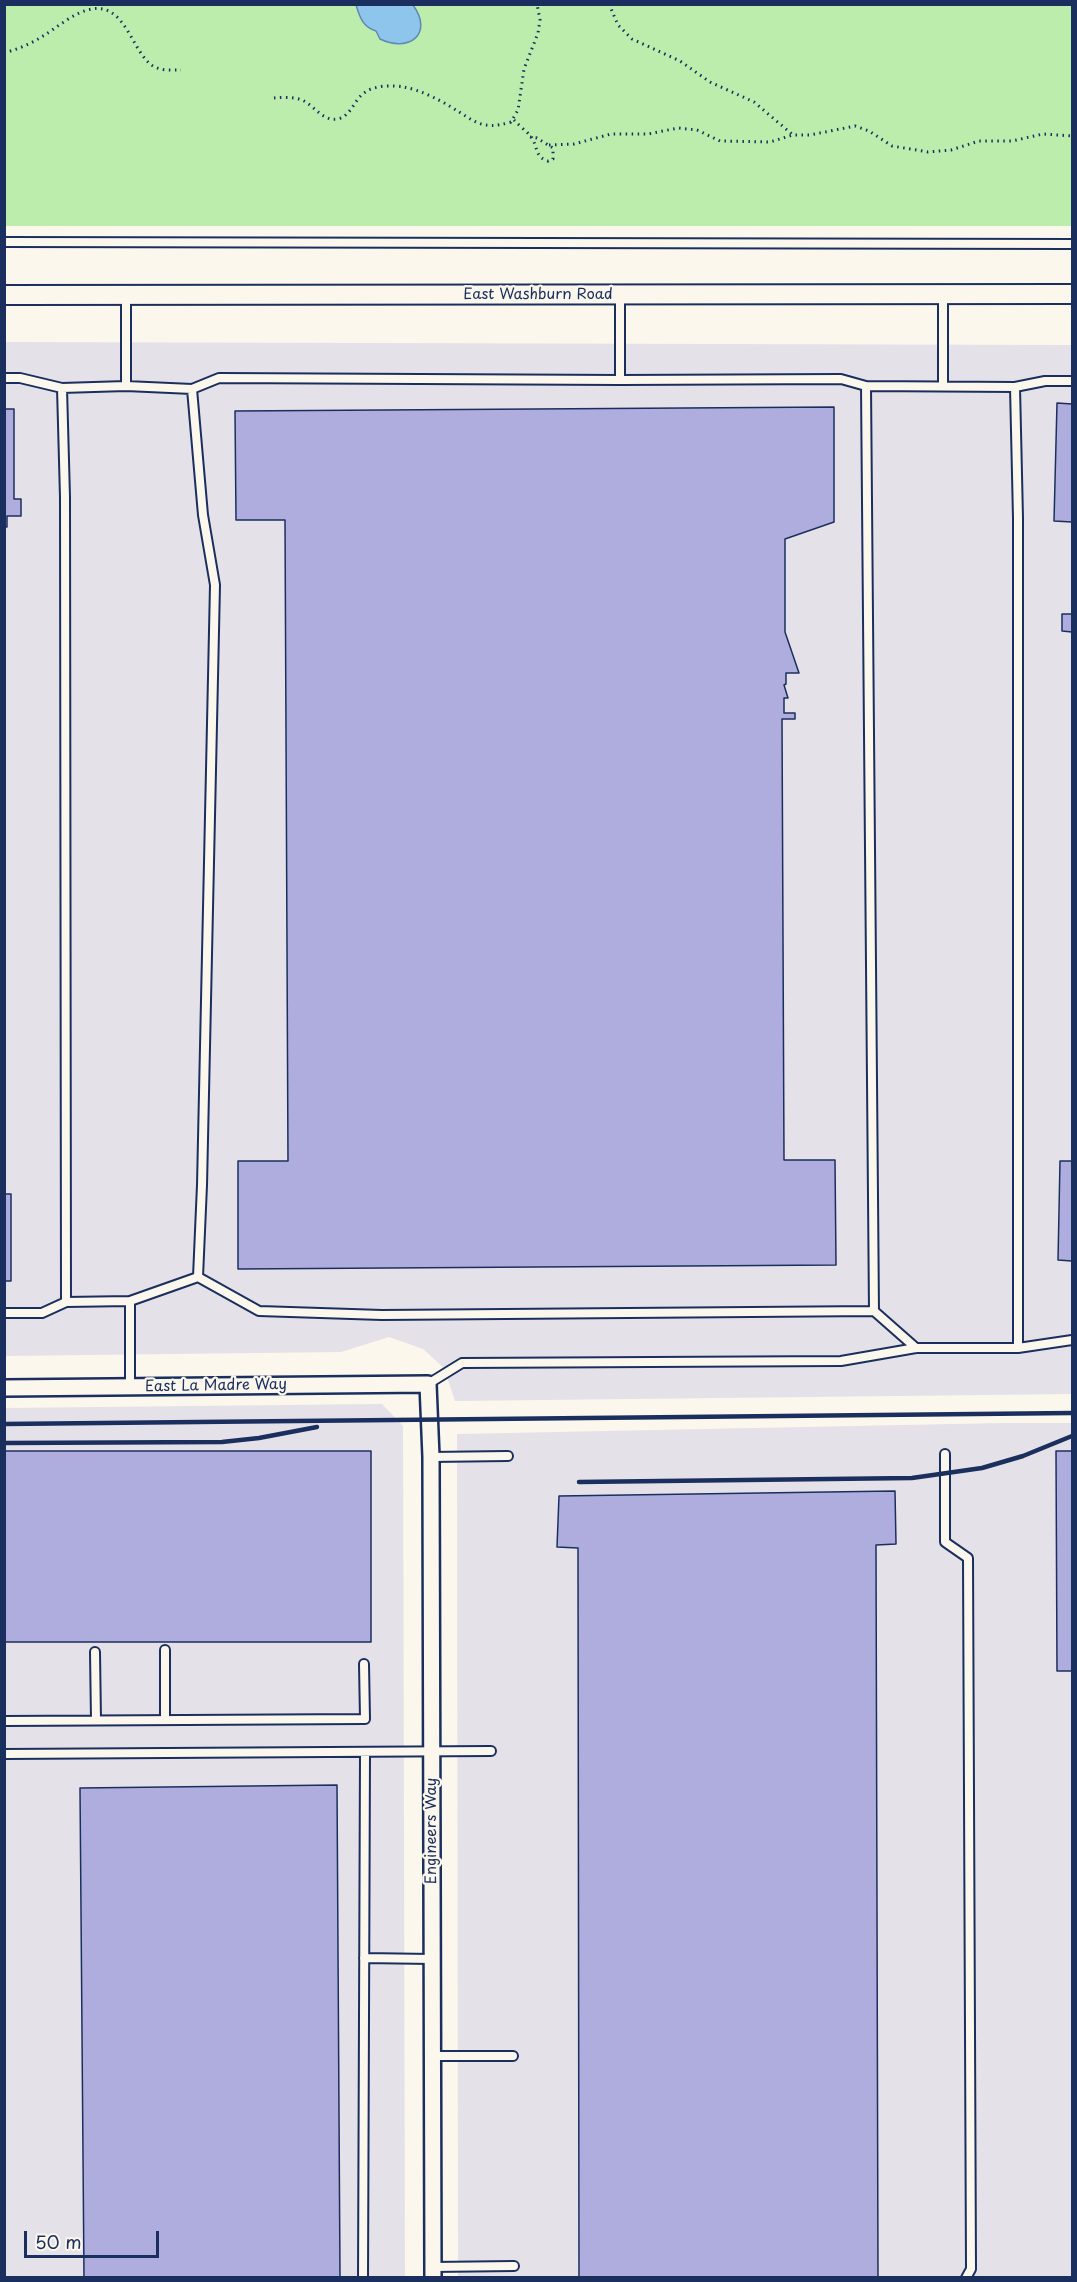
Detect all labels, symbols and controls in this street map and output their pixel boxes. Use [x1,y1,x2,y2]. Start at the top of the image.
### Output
street label: East Washburn Road [463,286,613,304]
street label: East La Madre Way [145,1376,287,1396]
street label: Engineers Way [423,1778,441,1884]
scale bar [27,2219,162,2257]
text: 50 m [35,2228,82,2255]

